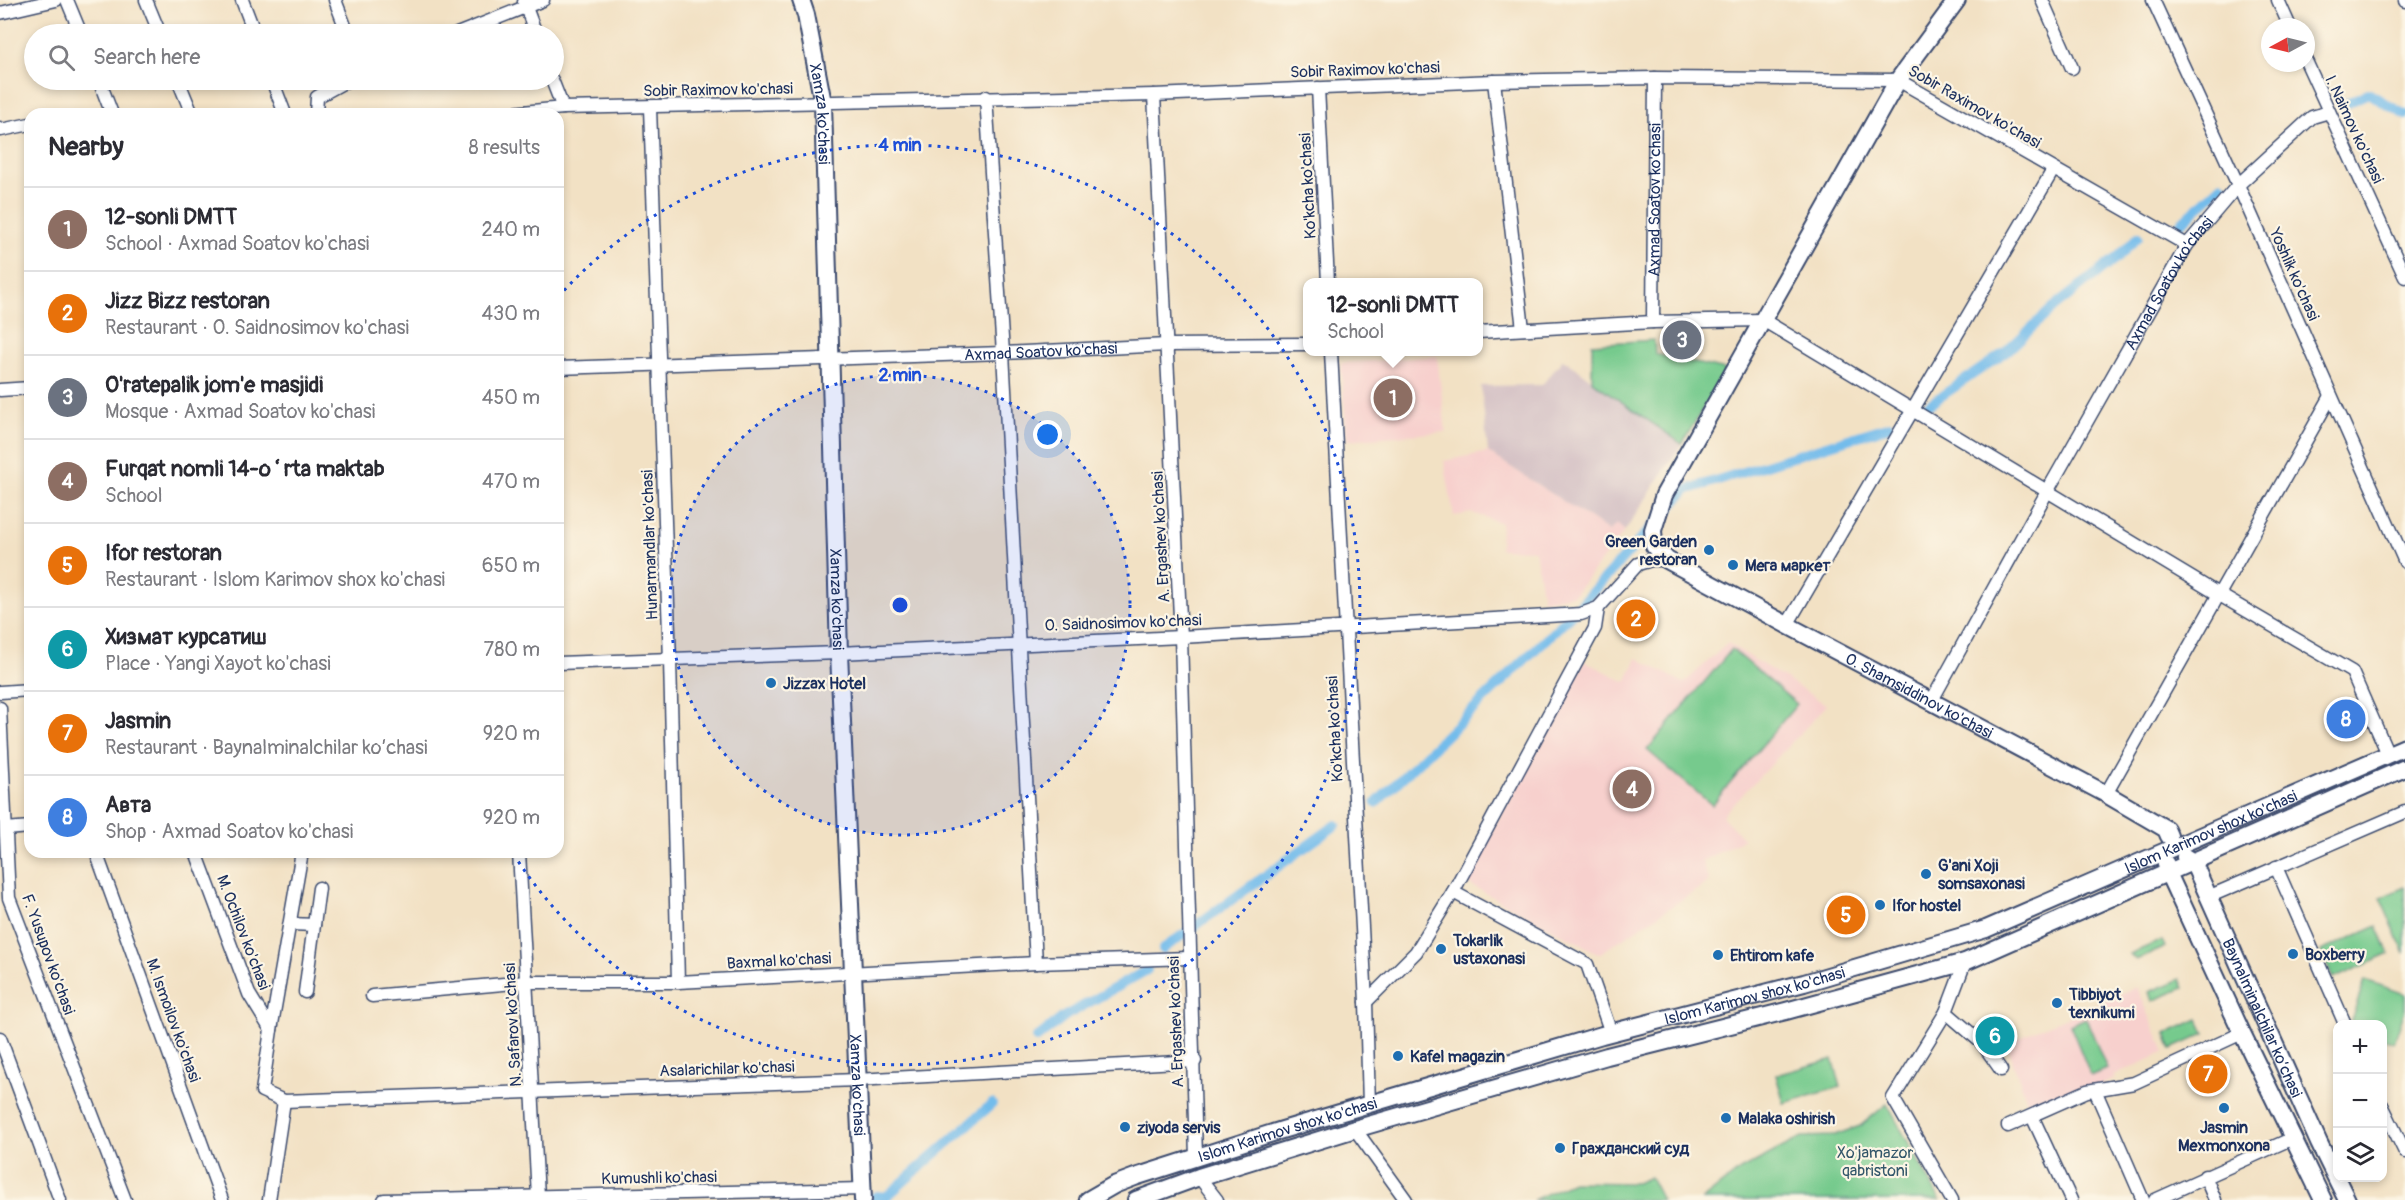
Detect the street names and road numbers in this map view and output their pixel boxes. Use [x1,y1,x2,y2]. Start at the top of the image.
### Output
street label: Sobir Raximov ko'chasi [1290,57,1440,83]
street label: Sobir Raximov ko'chasi [1905,61,2045,153]
street label: Xamza ko'chasi [805,62,834,165]
street label: I. Naimov ko'chasi [2320,72,2388,187]
street label: Sobir Raximov ko'chasi [643,79,793,101]
street label: Axmad Soatov ko'chasi [1644,123,1666,277]
street label: Ko'kcha ko'chasi [1295,132,1321,239]
street label: Axmad Soatov ko'chasi [2121,212,2218,354]
street label: Yoshlik ko'chasi [2264,224,2323,324]
street label: Axmad Soatov ko'chasi [964,338,1118,365]
street label: Hunarmandlar ko'chasi [637,469,663,620]
street label: A. Ergashev ko'chasi [1148,471,1174,603]
street label: Xamza ko'chasi [825,548,848,651]
street label: O. Saidnosimov ko'chasi [1044,610,1202,636]
street label: O. Shamsiddinov ko'chasi [1842,649,1996,743]
street label: Ko'kcha ko'chasi [1322,675,1348,782]
street label: Islom Karimov shox ko'chasi [2122,786,2301,879]
street label: M. Ochilov ko'chasi [212,872,274,993]
street label: F. Yusupov ko'chasi [17,891,79,1017]
street label: Baynalminalchilar ko’chasi [2218,935,2306,1101]
street label: Baxmal ko'chasi [726,948,832,974]
street label: M. Ismoilov ko'chasi [141,956,205,1085]
street label: A. Ergashev ko'chasi [1164,956,1188,1088]
street label: N. Safarov ko'chasi [500,962,526,1087]
street label: Islom Karimov shox ko'chasi [1662,962,1847,1030]
street label: Xamza ko'chasi [845,1034,869,1136]
street label: Asalarichilar ko'chasi [659,1057,795,1081]
street label: Islom Karimov shox ko'chasi [1195,1093,1380,1167]
street label: Kumushli ko'chasi [601,1167,717,1189]

